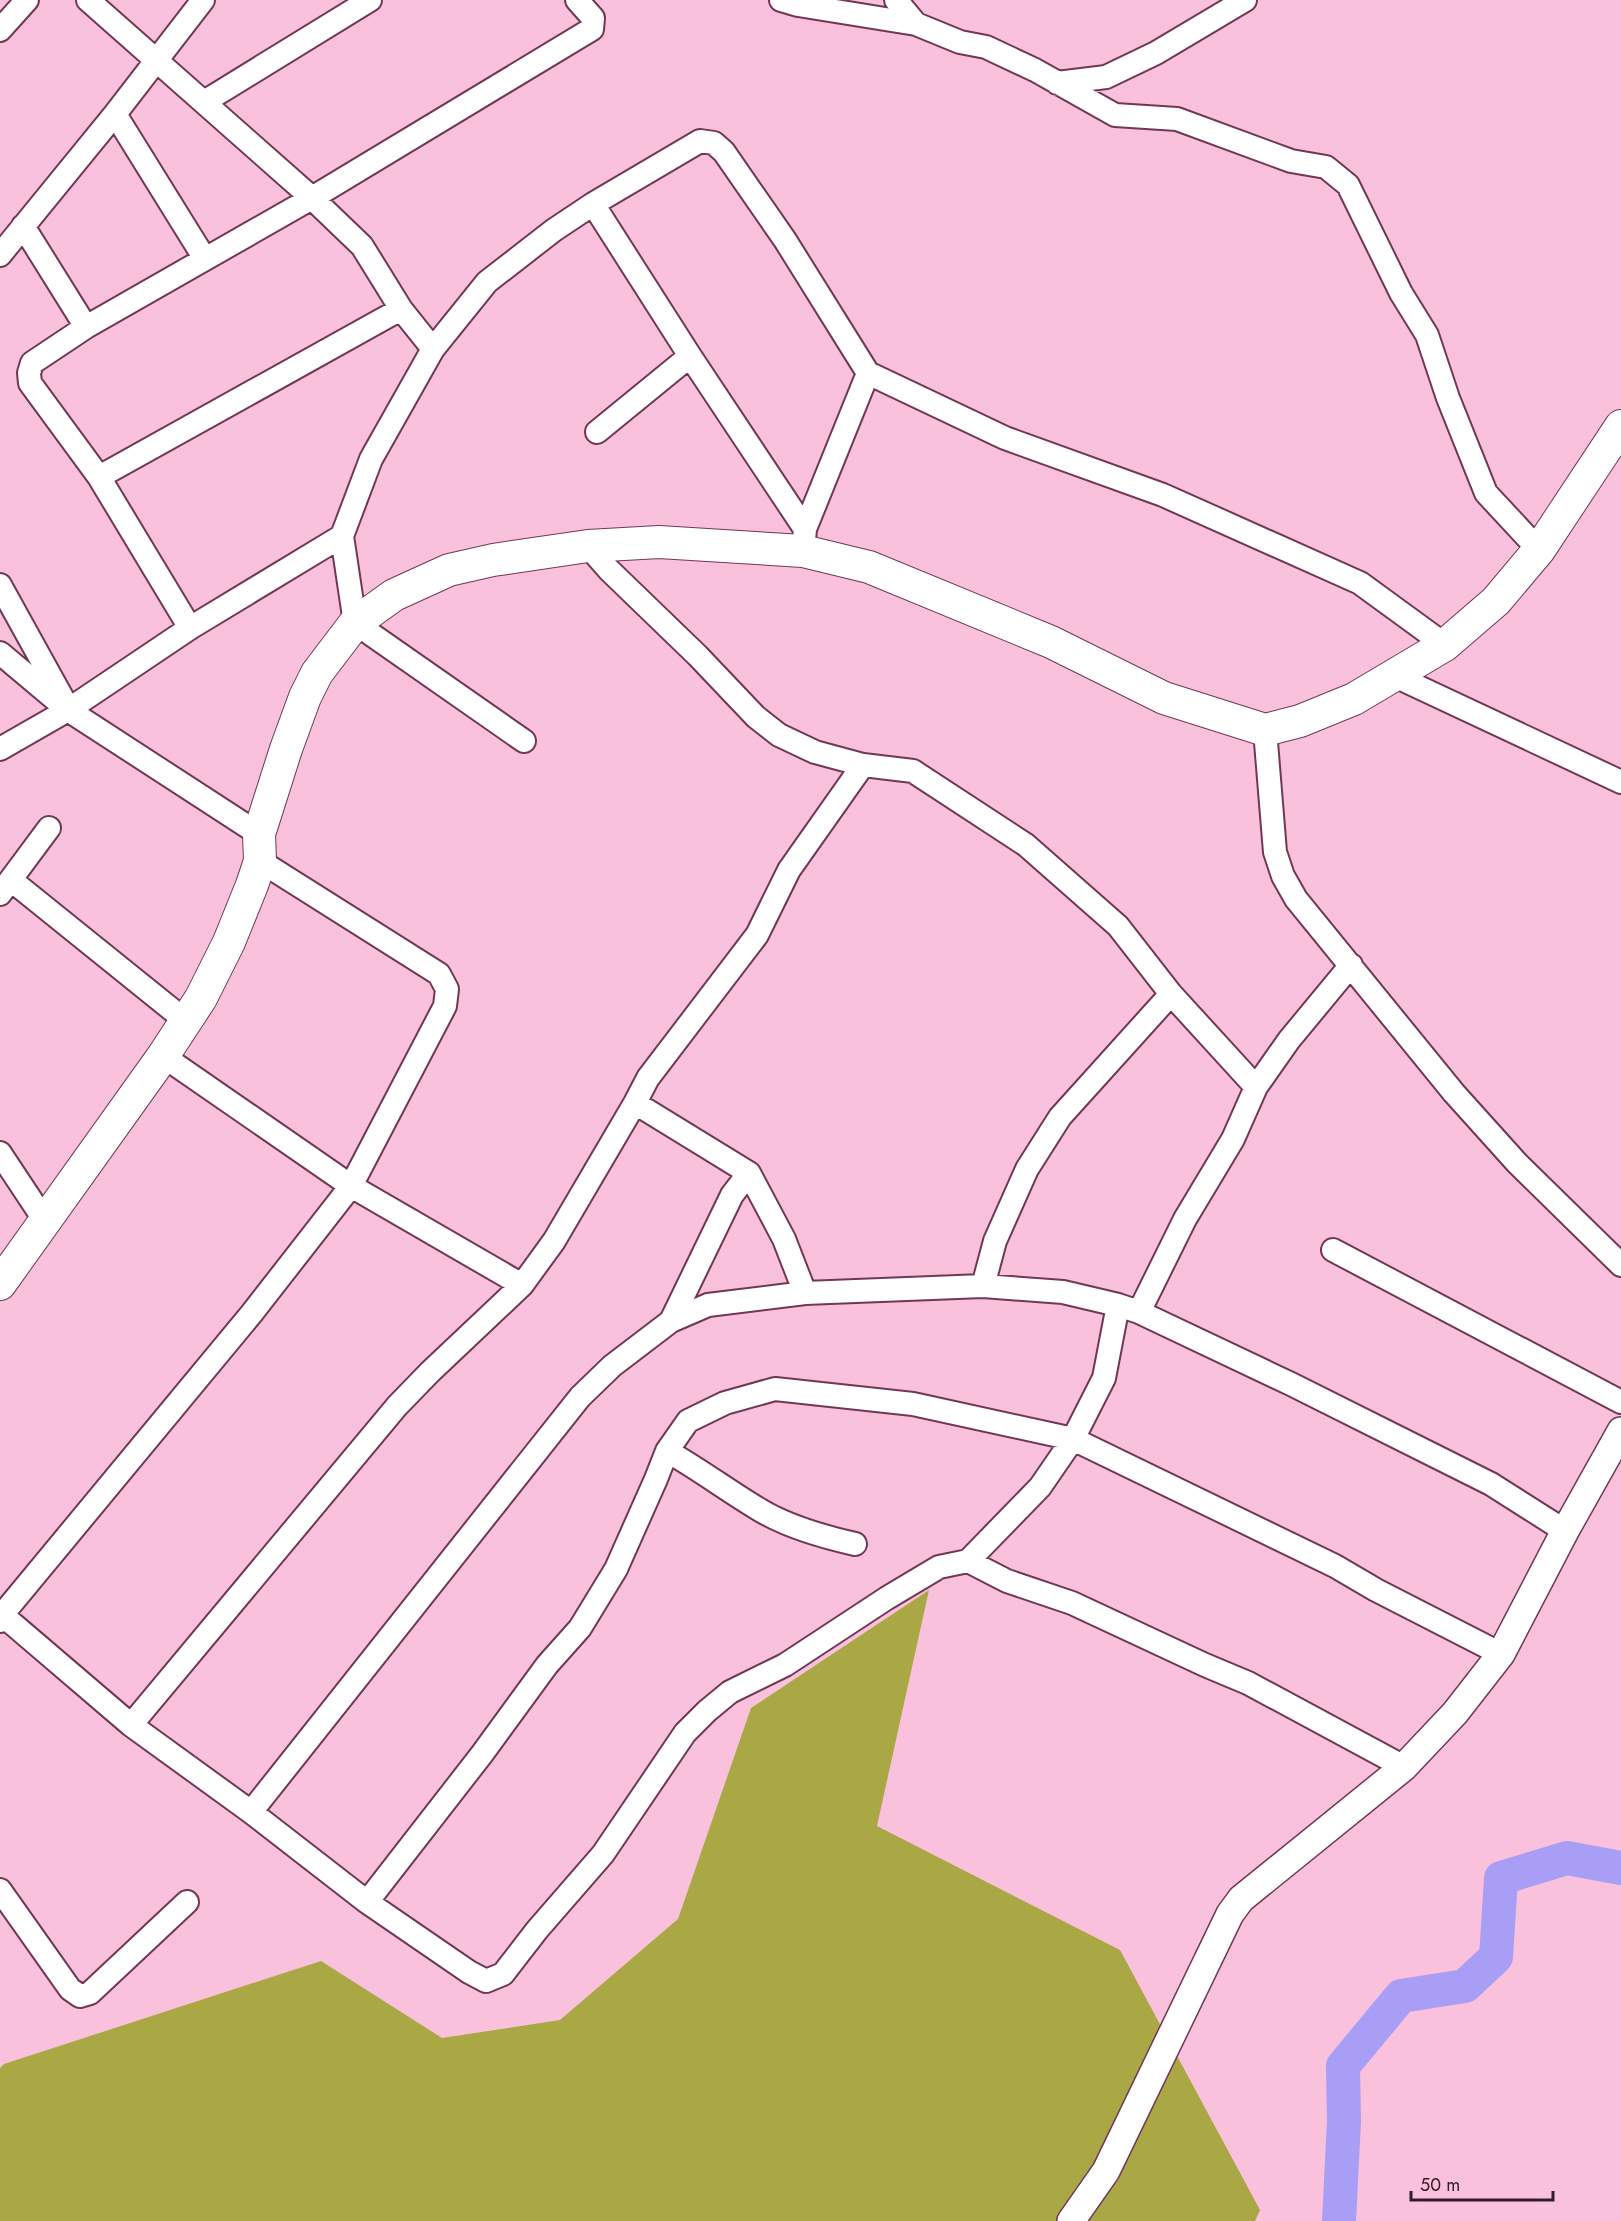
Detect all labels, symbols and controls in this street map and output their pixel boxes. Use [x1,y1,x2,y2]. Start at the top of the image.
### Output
scale bar [1411,2164,1554,2202]
text: 50 m [1420,2172,1460,2198]

